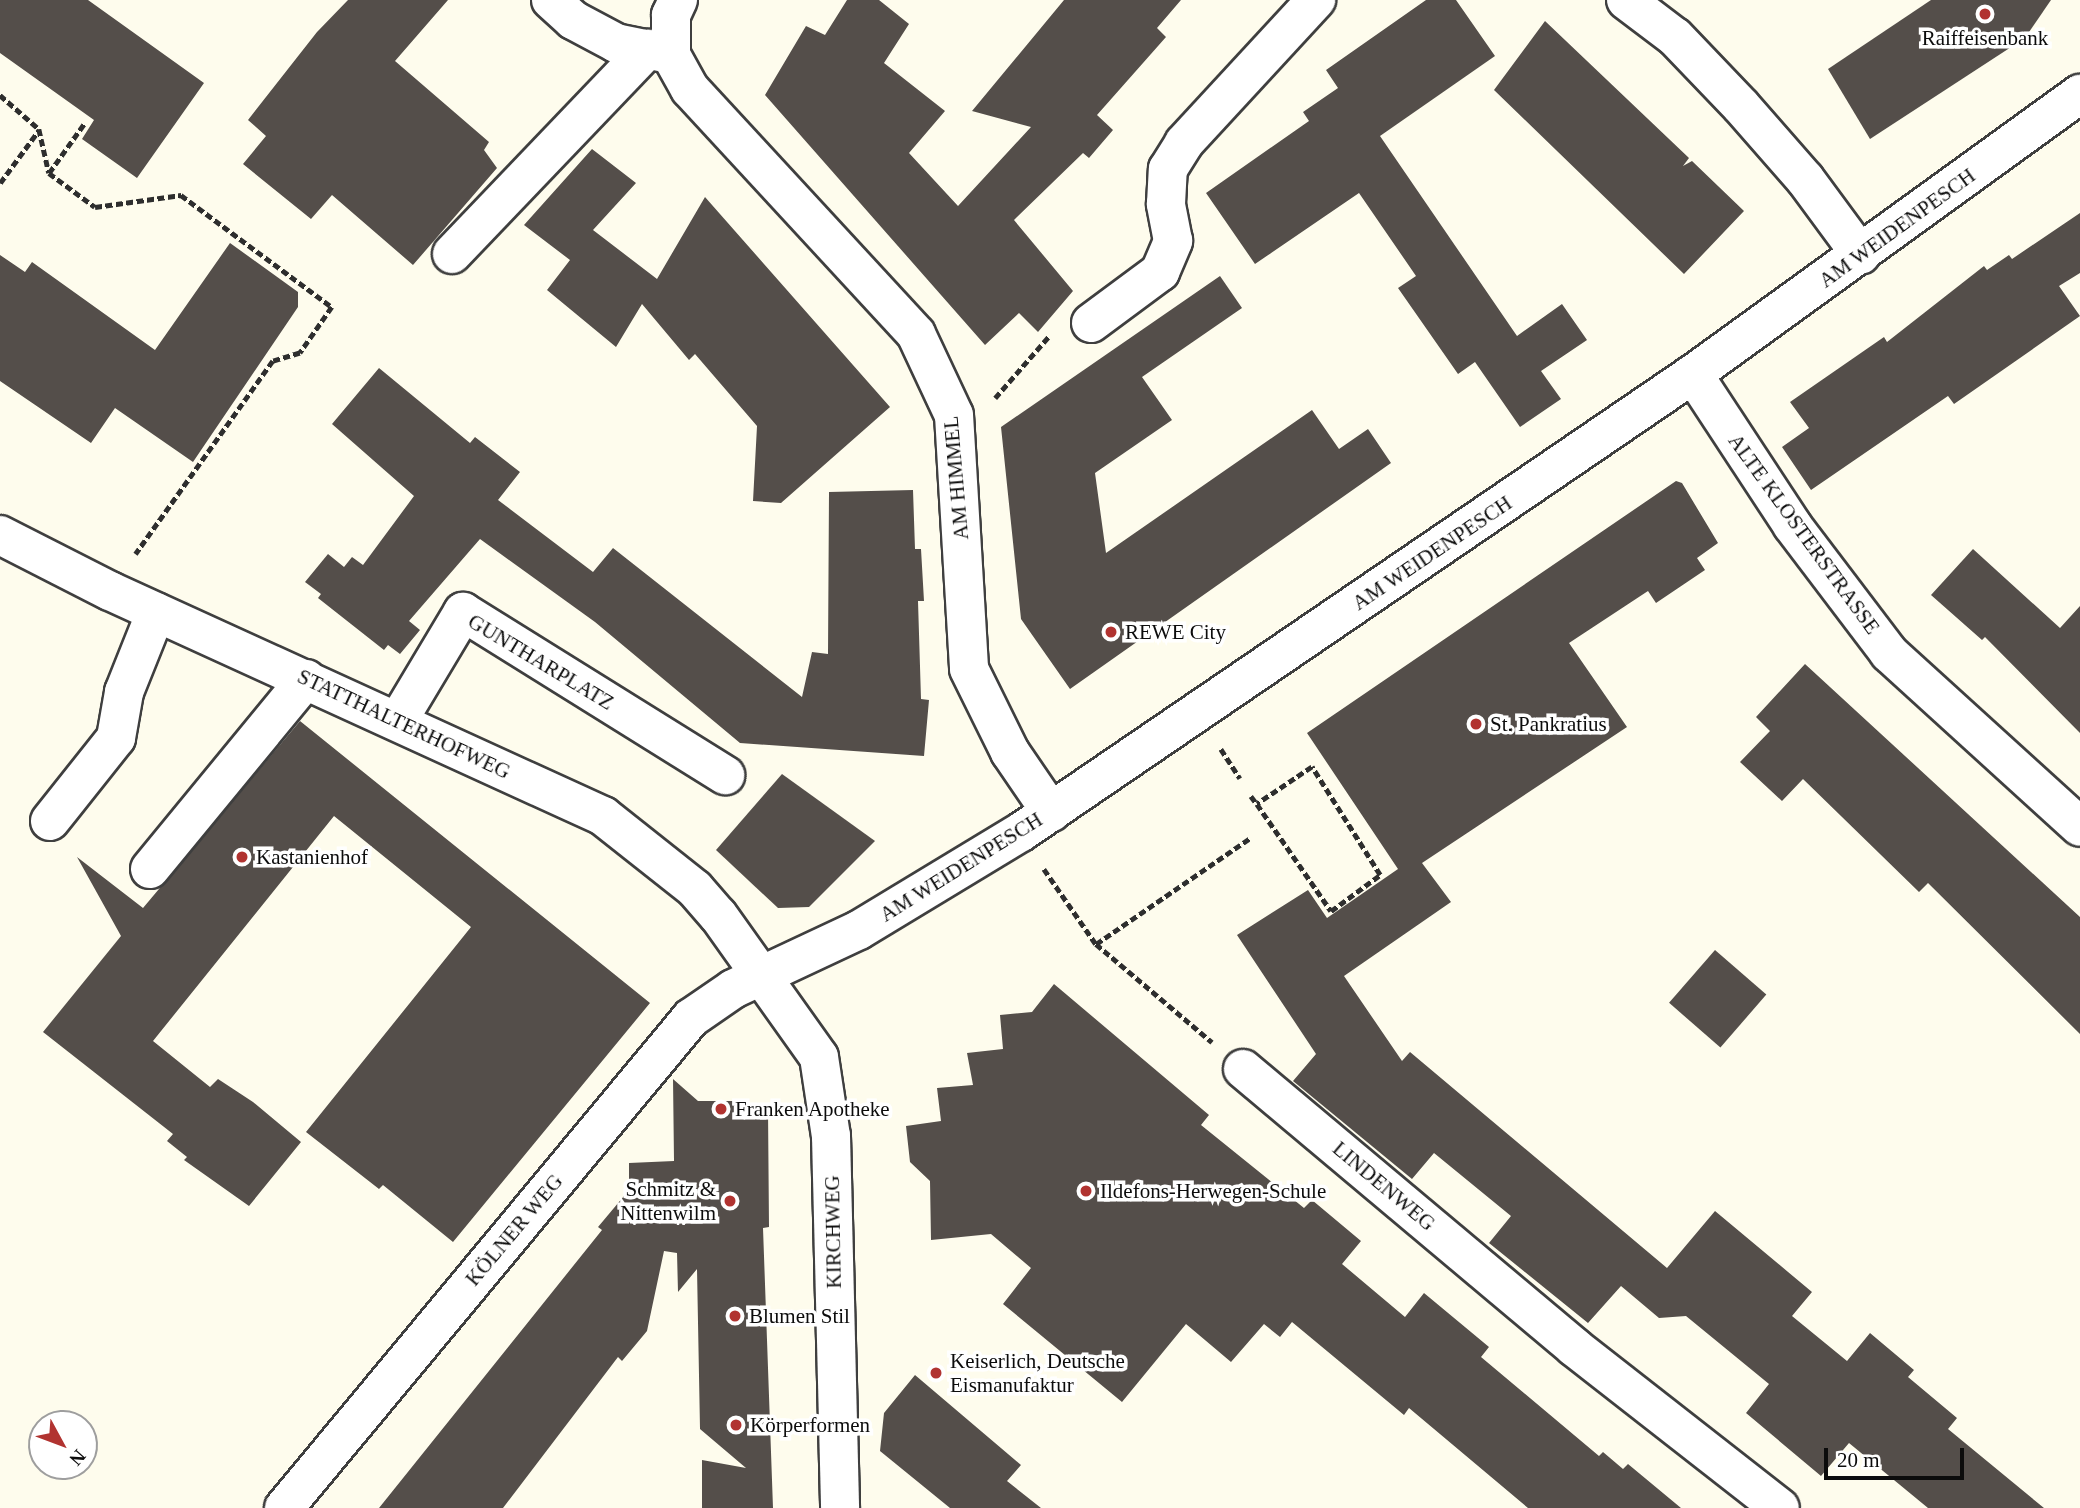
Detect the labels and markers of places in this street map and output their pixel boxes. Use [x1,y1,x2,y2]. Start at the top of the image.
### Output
marker: Raiffeisenbank [1977,6,1993,22]
place label: Raiffeisenbank [1922,25,2048,51]
place label: REWE City [1125,619,1226,645]
marker: REWE City [1103,624,1119,640]
place label: St. Pankratius [1490,711,1607,737]
marker: St. Pankratius [1468,716,1484,732]
place label: Kastanienhof [256,844,368,870]
marker: Kastanienhof [234,849,250,865]
place label: Franken Apotheke [735,1096,891,1122]
marker: Franken Apotheke [713,1101,729,1117]
place label: Schmitz & Nittenwilm [620,1176,716,1226]
place label: Ildefons-Herwegen-Schule [1100,1178,1326,1204]
marker: Ildefons-Herwegen-Schule [1078,1183,1094,1199]
marker: Schmitz & Nittenwilm [722,1193,738,1209]
place label: Blumen Stil [749,1303,850,1329]
marker: Blumen Stil [727,1308,743,1324]
place label: Keiserlich, Deutsche Eismanufaktur [950,1348,1125,1398]
marker: Keiserlich, Deutsche Eismanufaktur [928,1365,944,1381]
place label: Körperformen [750,1412,870,1438]
marker: Körperformen [728,1417,744,1433]

